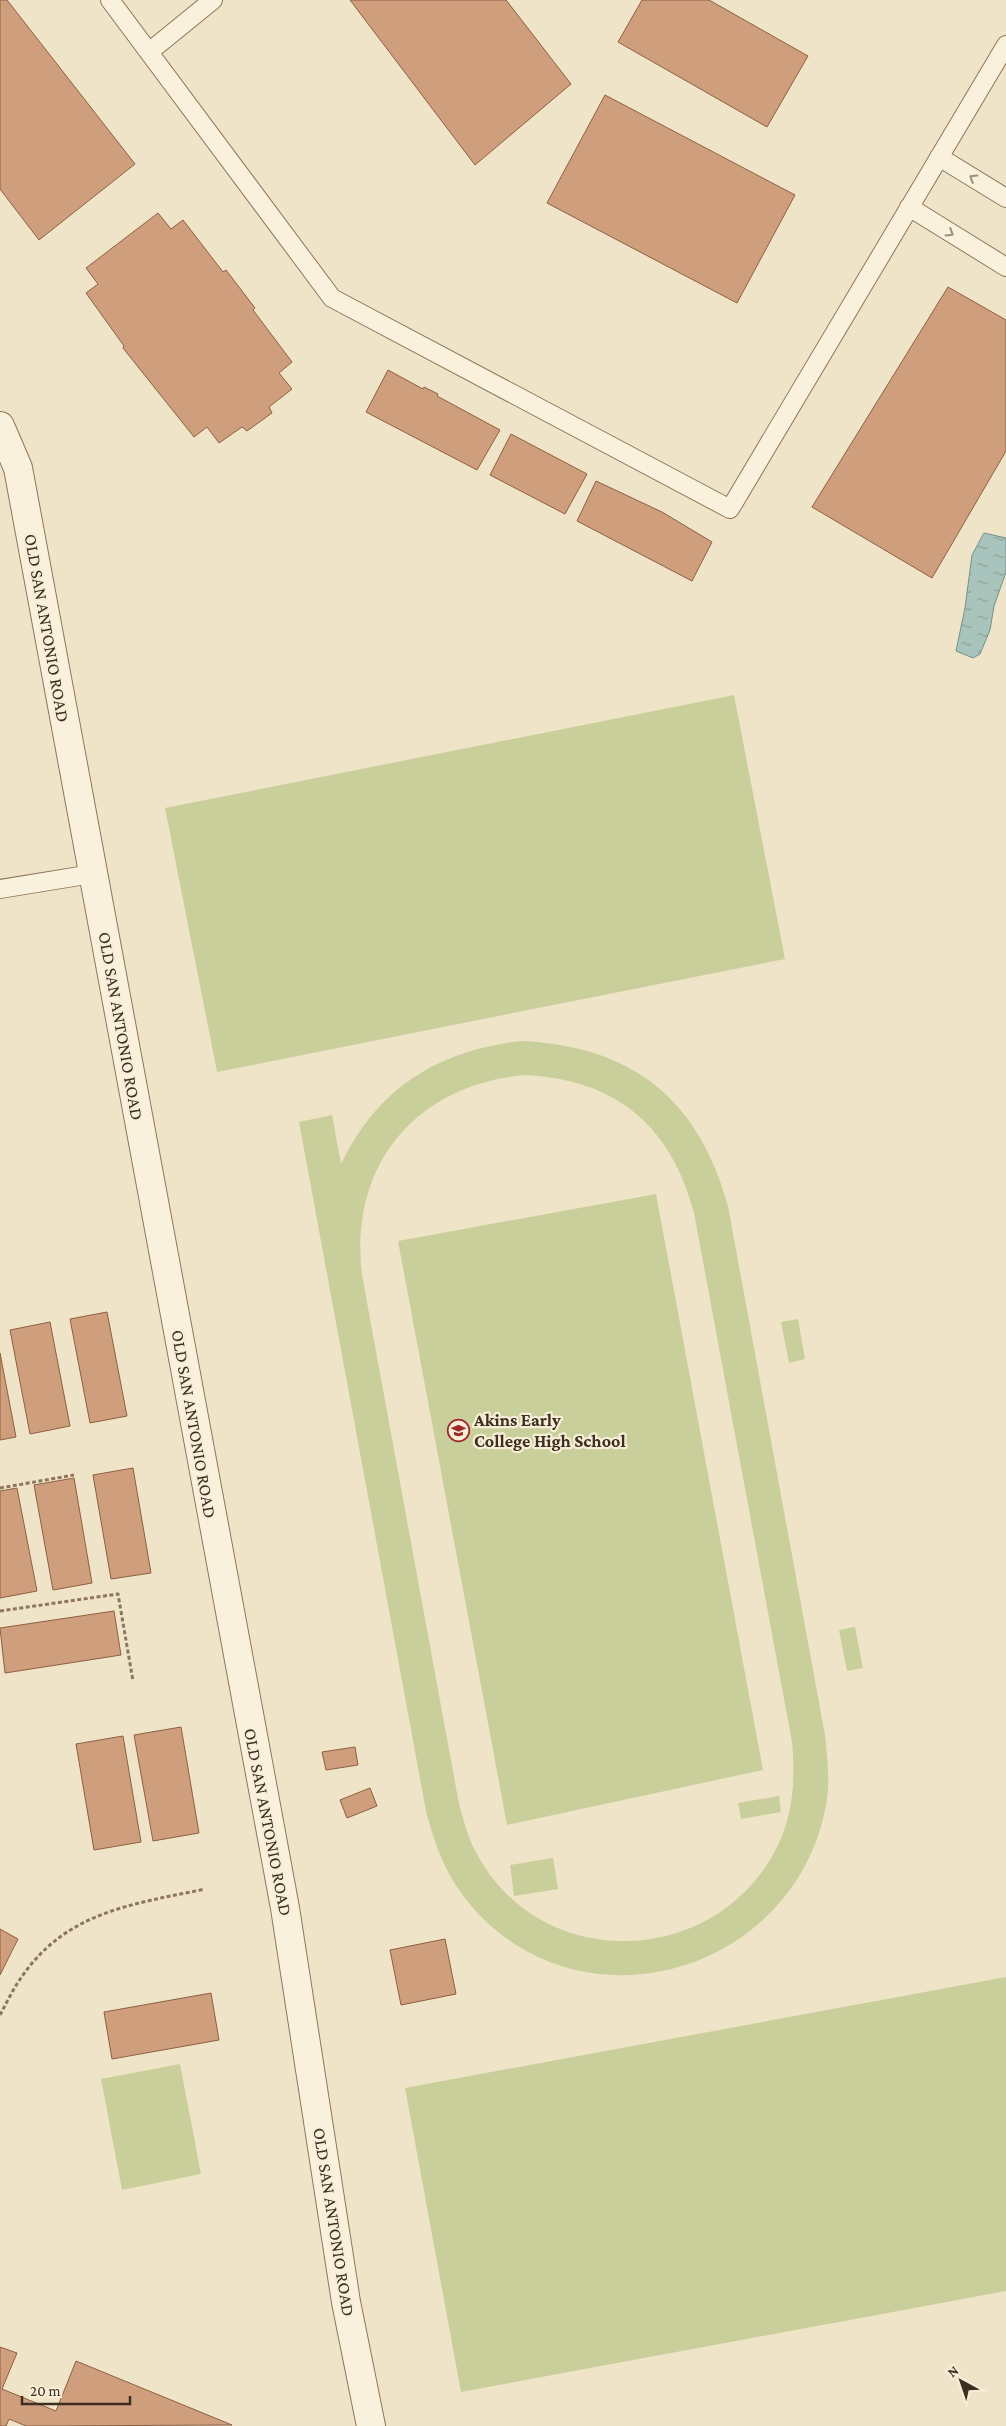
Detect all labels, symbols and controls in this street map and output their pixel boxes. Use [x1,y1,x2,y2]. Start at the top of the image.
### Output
one-way arrow [969,174,978,184]
one-way arrow [945,226,954,236]
street label: OLD SAN ANTONIO ROAD [21,532,73,724]
street label: OLD SAN ANTONIO ROAD [95,930,147,1122]
street label: OLD SAN ANTONIO ROAD [168,1328,220,1520]
place label: Akins Early College High School [473,1410,626,1451]
school or university icon: Akins Early College High School [446,1418,470,1442]
street label: OLD SAN ANTONIO ROAD [240,1726,296,1918]
street label: OLD SAN ANTONIO ROAD [309,2126,359,2318]
north arrow [936,2356,986,2406]
text: N [944,2362,962,2380]
scale bar [22,2374,130,2406]
text: 20 m [30,2383,61,2399]

